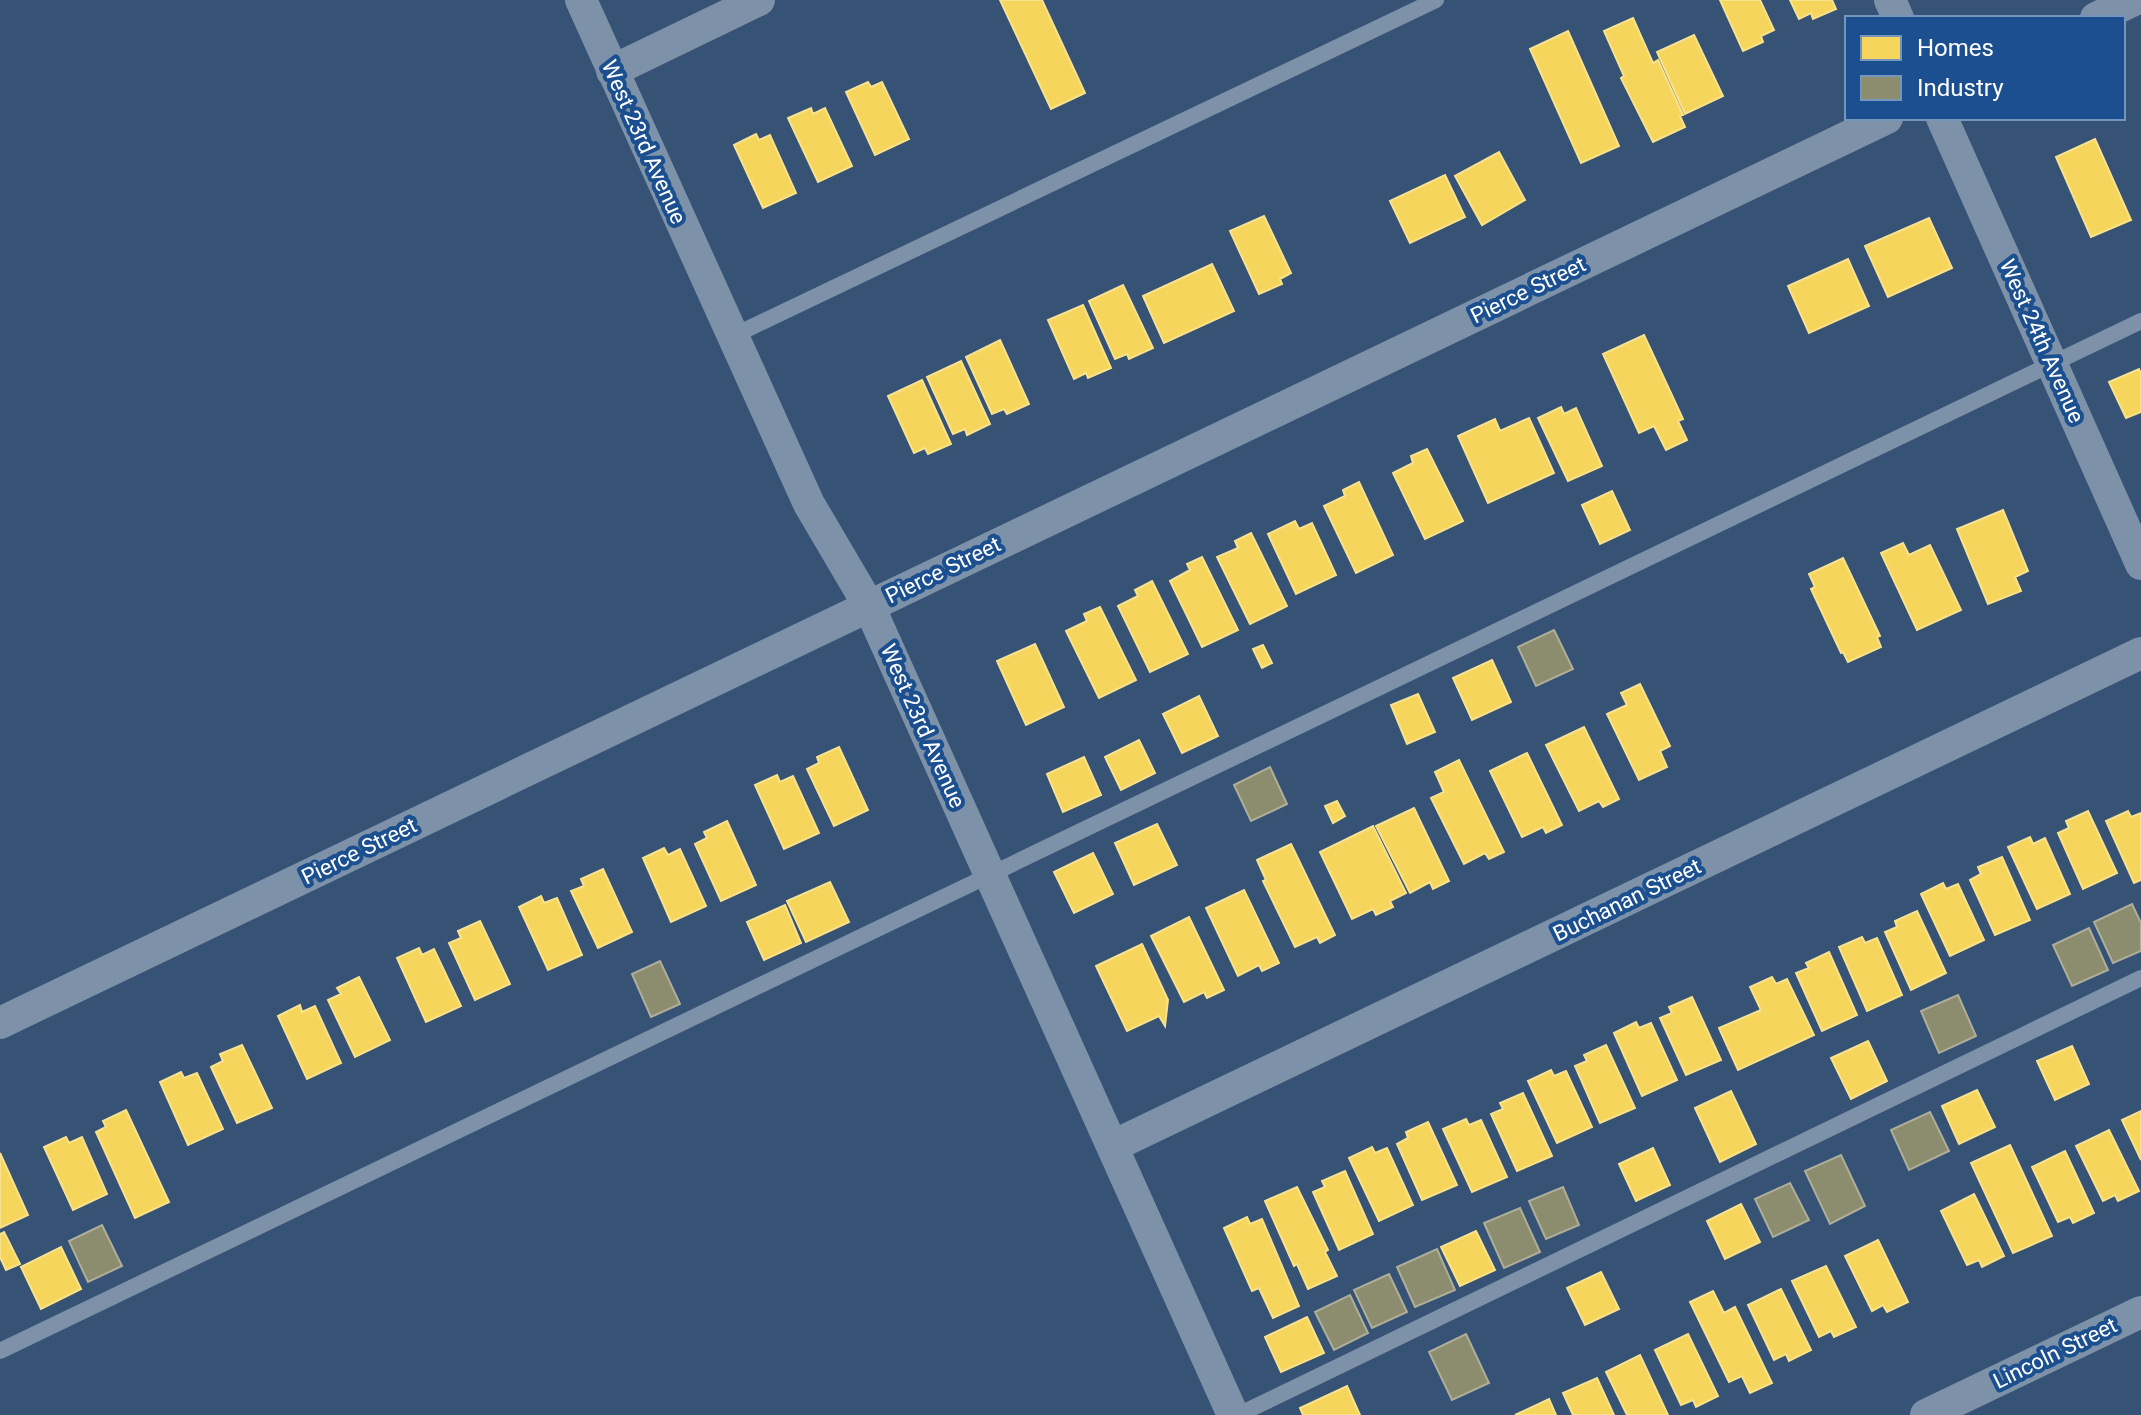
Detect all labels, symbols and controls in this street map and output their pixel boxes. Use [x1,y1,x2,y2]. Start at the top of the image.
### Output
legend [1845,16,2125,120]
text: Homes [1917,34,1994,62]
street label: West 23rd Avenue [597,56,691,228]
text: Industry [1917,74,2004,102]
street label: Pierce Street [1466,251,1590,329]
street label: West 24th Avenue [1995,255,2089,427]
street label: Pierce Street [881,531,1005,609]
street label: West 23rd Avenue [876,640,970,812]
street label: Pierce Street [297,812,421,890]
street label: Buchanan Street [1549,853,1705,947]
street label: Lincoln Street [1989,1312,2121,1394]

